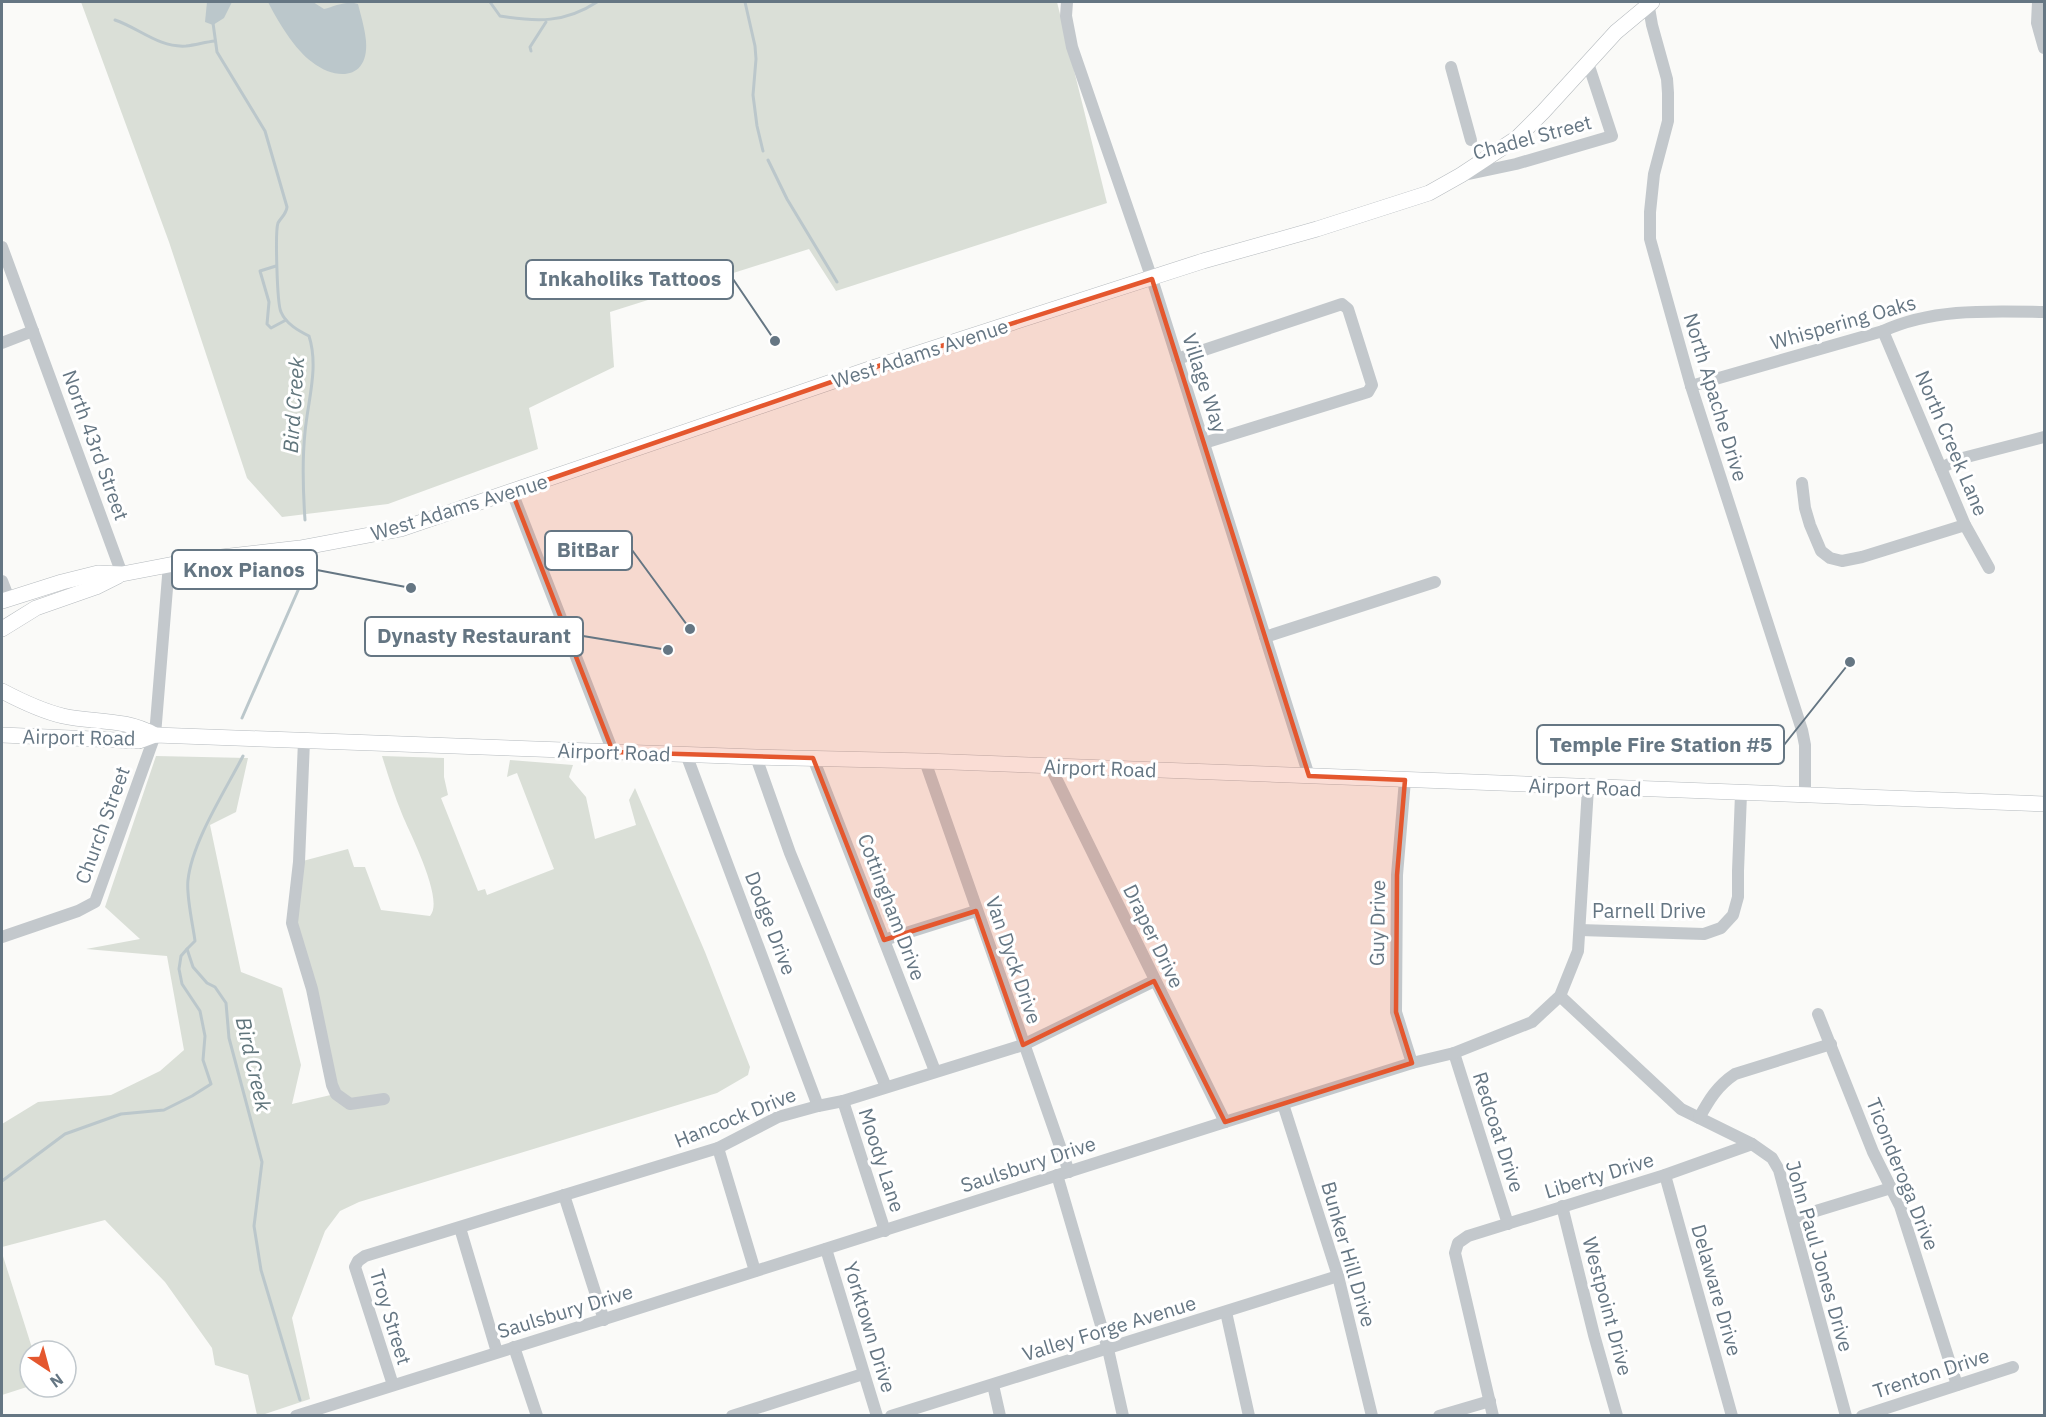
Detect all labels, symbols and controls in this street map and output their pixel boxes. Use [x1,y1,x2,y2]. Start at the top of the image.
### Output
street label: Chadel Street [1470,108,1594,166]
callout: Inkaholiks Tattoos [526,260,733,299]
text: Inkaholiks Tattoos [539,264,721,292]
street label: Whispering Oaks [1767,288,1919,356]
street label: North Apache Drive [1678,310,1754,484]
street label: West Adams Avenue [829,312,1012,394]
street label: Village Way [1176,330,1234,436]
water label: Bird Creek [276,355,310,454]
street label: North 43rd Street [56,366,136,524]
street label: North Creek Lane [1909,366,1995,520]
street label: West Adams Avenue [367,467,551,547]
callout: BitBar [545,531,632,570]
text: BitBar [557,535,620,563]
callout: Knox Pianos [172,550,317,589]
text: Knox Pianos [183,555,305,583]
callout: Dynasty Restaurant [365,617,583,656]
text: Dynasty Restaurant [377,621,571,649]
street label: Airport Road [22,723,136,751]
callout: Temple Fire Station #5 [1537,725,1784,764]
text: Temple Fire Station #5 [1550,730,1772,758]
street label: Airport Road [557,737,671,767]
street label: Airport Road [1043,753,1157,783]
street label: Church Street [68,762,136,888]
street label: Airport Road [1528,772,1642,802]
street label: Cottingham Drive [852,830,932,984]
street label: Dodge Drive [739,867,803,979]
street label: Draper Drive [1117,880,1191,992]
street label: Guy Drive [1363,880,1391,966]
street label: Van Dyck Drive [980,893,1048,1027]
street label: Parnell Drive [1592,897,1706,924]
water label: Bird Creek [230,1014,279,1115]
street label: Redcoat Drive [1467,1068,1531,1196]
street label: Hancock Drive [670,1080,800,1154]
street label: Ticonderoga Drive [1860,1094,1946,1254]
street label: Moody Lane [852,1104,912,1216]
street label: Saulsbury Drive [957,1129,1099,1199]
street label: Liberty Drive [1541,1146,1657,1204]
street label: John Paul Jones Drive [1780,1157,1860,1355]
street label: Bunker Hill Drive [1315,1178,1383,1330]
street label: Delaware Drive [1685,1221,1749,1359]
street label: Westpoint Drive [1577,1234,1639,1378]
street label: Yorktown Drive [837,1258,903,1396]
street label: Troy Street [364,1266,418,1368]
street label: Saulsbury Drive [494,1278,636,1344]
street label: Valley Forge Avenue [1019,1289,1199,1367]
north arrow [18,1339,78,1399]
street label: Trenton Drive [1869,1341,1993,1404]
text: N [46,1370,67,1393]

